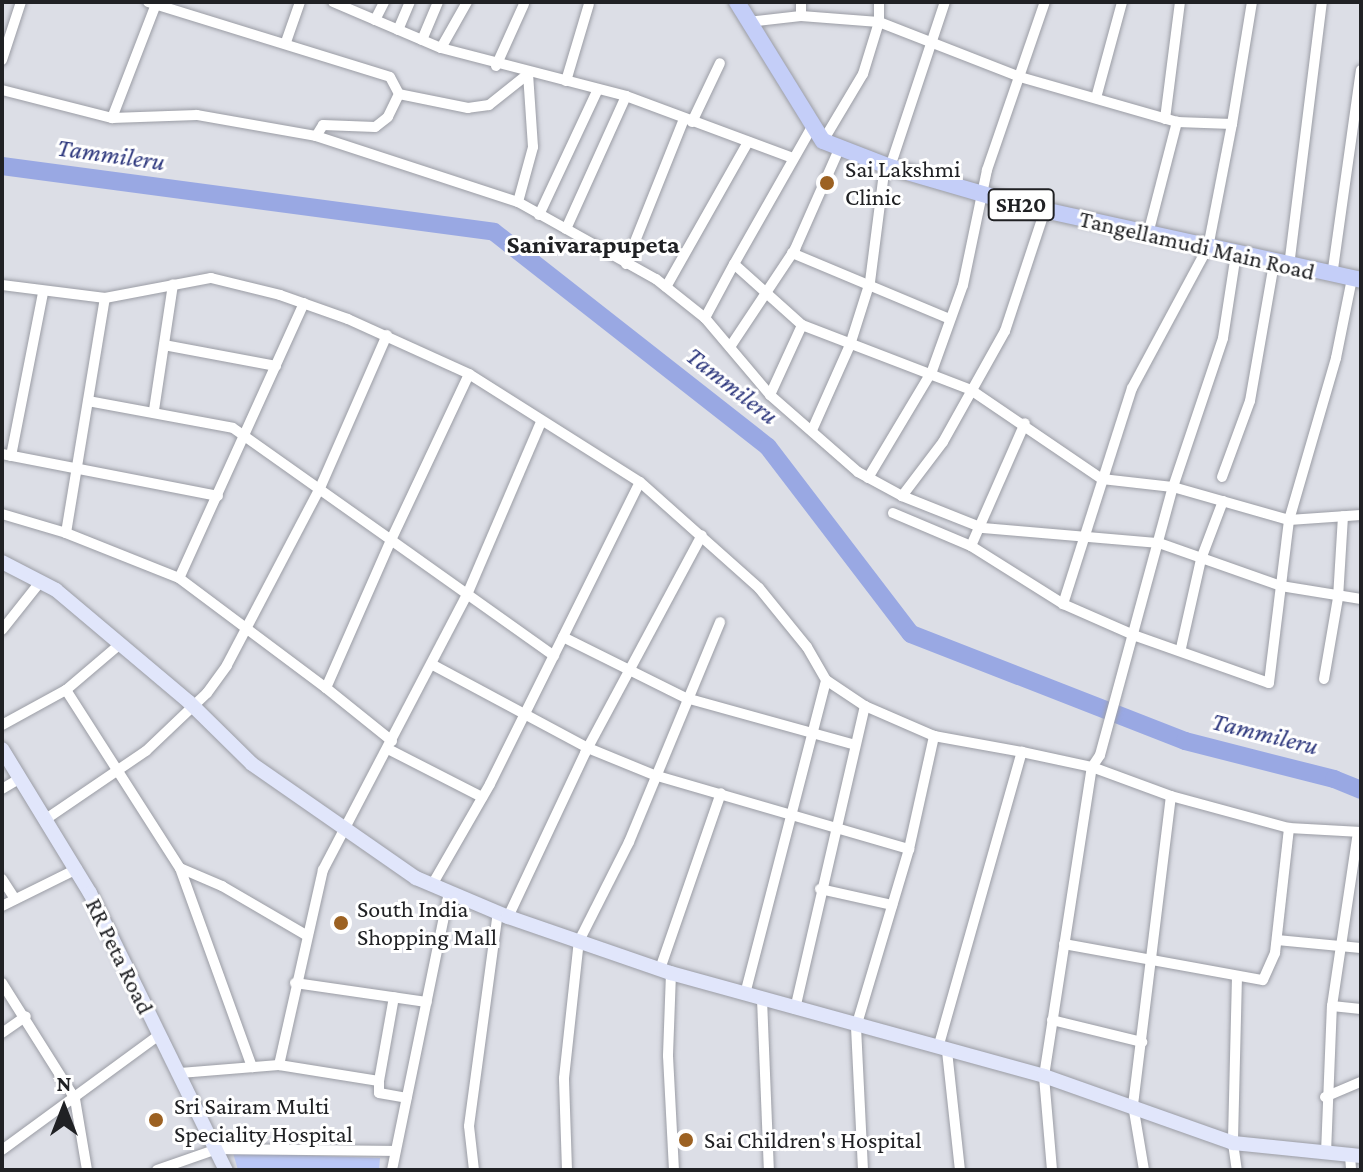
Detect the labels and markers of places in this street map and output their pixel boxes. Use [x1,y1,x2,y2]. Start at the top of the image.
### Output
place label: Sai Lakshmi Clinic [845,155,960,211]
marker: Sai Lakshmi Clinic [816,172,838,194]
place label: South India Shopping Mall [357,895,497,951]
marker: South India Shopping Mall [332,914,350,932]
place label: Sri Sairam Multi Speciality Hospital [174,1092,353,1148]
marker: Sri Sairam Multi Speciality Hospital [145,1109,167,1131]
place label: Sai Children's Hospital [704,1126,921,1154]
marker: Sai Children's Hospital [675,1129,697,1151]

